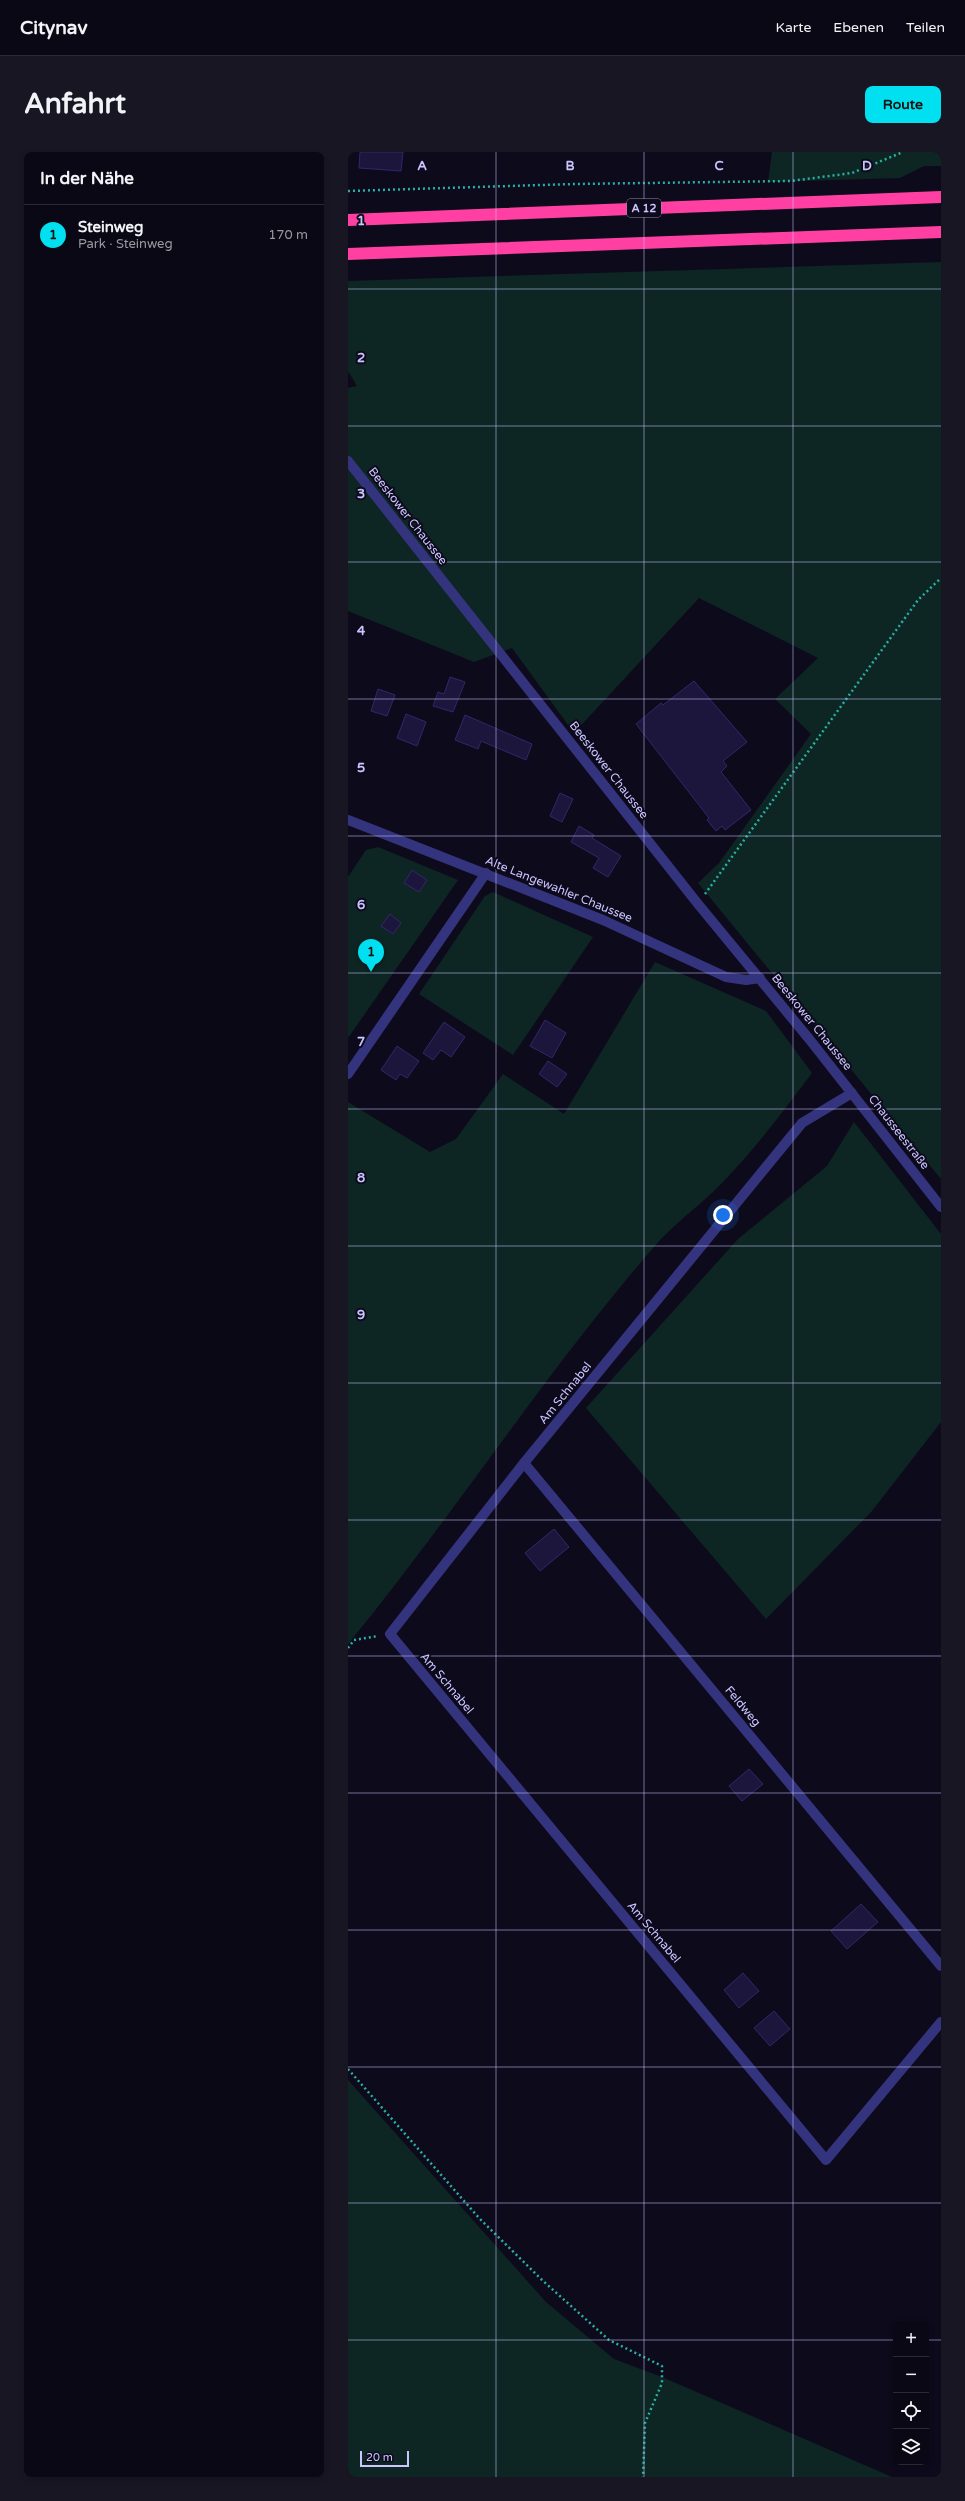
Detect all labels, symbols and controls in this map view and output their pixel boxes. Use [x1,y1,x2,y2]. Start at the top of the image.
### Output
text: Citynav [20,17,87,39]
text: Karte [776,19,811,36]
text: Ebenen [833,19,884,36]
text: Teilen [906,19,945,36]
button: Route [865,86,941,123]
text: Anfahrt [24,87,126,121]
text: A [417,158,427,174]
text: B [565,158,575,174]
text: C [714,158,724,174]
text: D [862,158,872,174]
text: In der Nähe [40,168,134,189]
road number: A 12 [627,199,661,217]
text: 1 [357,213,365,229]
text: Steinweg [78,218,144,236]
text: 1 [49,227,57,243]
text: 170 m [268,227,308,243]
text: Park · Steinweg [78,236,173,252]
text: 2 [357,350,365,366]
street label: Beeskower Chaussee [366,464,451,568]
text: 3 [357,486,365,502]
text: 4 [357,623,366,639]
street label: Beeskower Chaussee [567,718,652,822]
text: 5 [357,760,365,776]
street label: Alte Langewahler Chaussee [483,853,635,925]
text: 6 [357,897,365,913]
pin: 1 [358,939,384,972]
street label: Beeskower Chaussee [769,971,855,1073]
text: 7 [357,1034,365,1050]
street label: Chausseestraße [866,1092,932,1172]
text: 8 [357,1170,365,1186]
your location [713,1205,733,1225]
text: 9 [357,1307,365,1323]
street label: Am Schnabel [536,1359,594,1427]
street label: Am Schnabel [417,1650,477,1716]
street label: Feldweg [722,1683,764,1729]
street label: Am Schnabel [624,1899,684,1965]
map controls [893,2321,929,2465]
button: + [893,2321,929,2357]
button: − [893,2357,929,2393]
button: locate [893,2393,929,2429]
button: layers [893,2429,929,2465]
scale bar [360,2449,409,2468]
text: 20 m [366,2451,393,2464]

